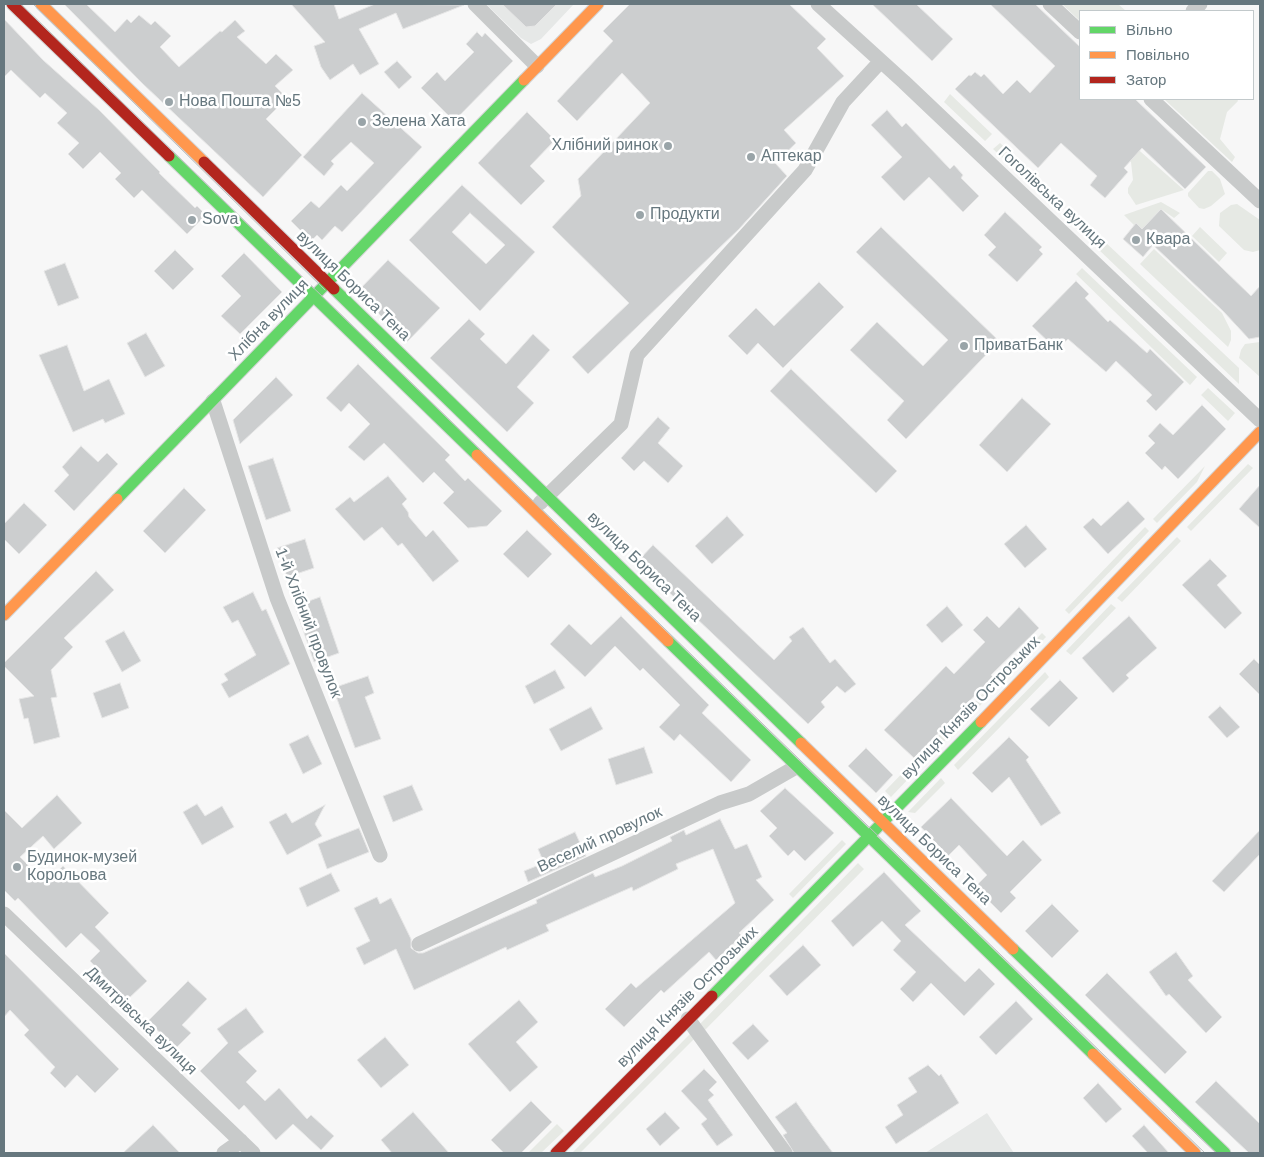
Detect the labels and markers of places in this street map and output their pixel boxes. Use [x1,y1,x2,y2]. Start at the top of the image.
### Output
place label: Нова Пошта №5 [179,92,301,112]
marker: Нова Пошта №5 [163,96,175,108]
place label: Зелена Хата [372,112,466,132]
marker: Зелена Хата [356,116,368,128]
place label: Хлібний ринок [552,136,658,156]
marker: Хлібний ринок [662,140,674,152]
place label: Аптекар [761,147,822,167]
marker: Аптекар [745,151,757,163]
place label: Продукти [650,205,720,225]
marker: Продукти [634,209,646,221]
place label: Sova [202,210,238,230]
marker: Sova [186,214,198,226]
place label: Квара [1146,230,1190,250]
marker: Квара [1130,234,1142,246]
place label: ПриватБанк [974,336,1063,356]
marker: ПриватБанк [958,340,970,352]
place label: Будинок-музей Корольова [27,848,137,886]
marker: Будинок-музей Корольова [11,861,23,873]

